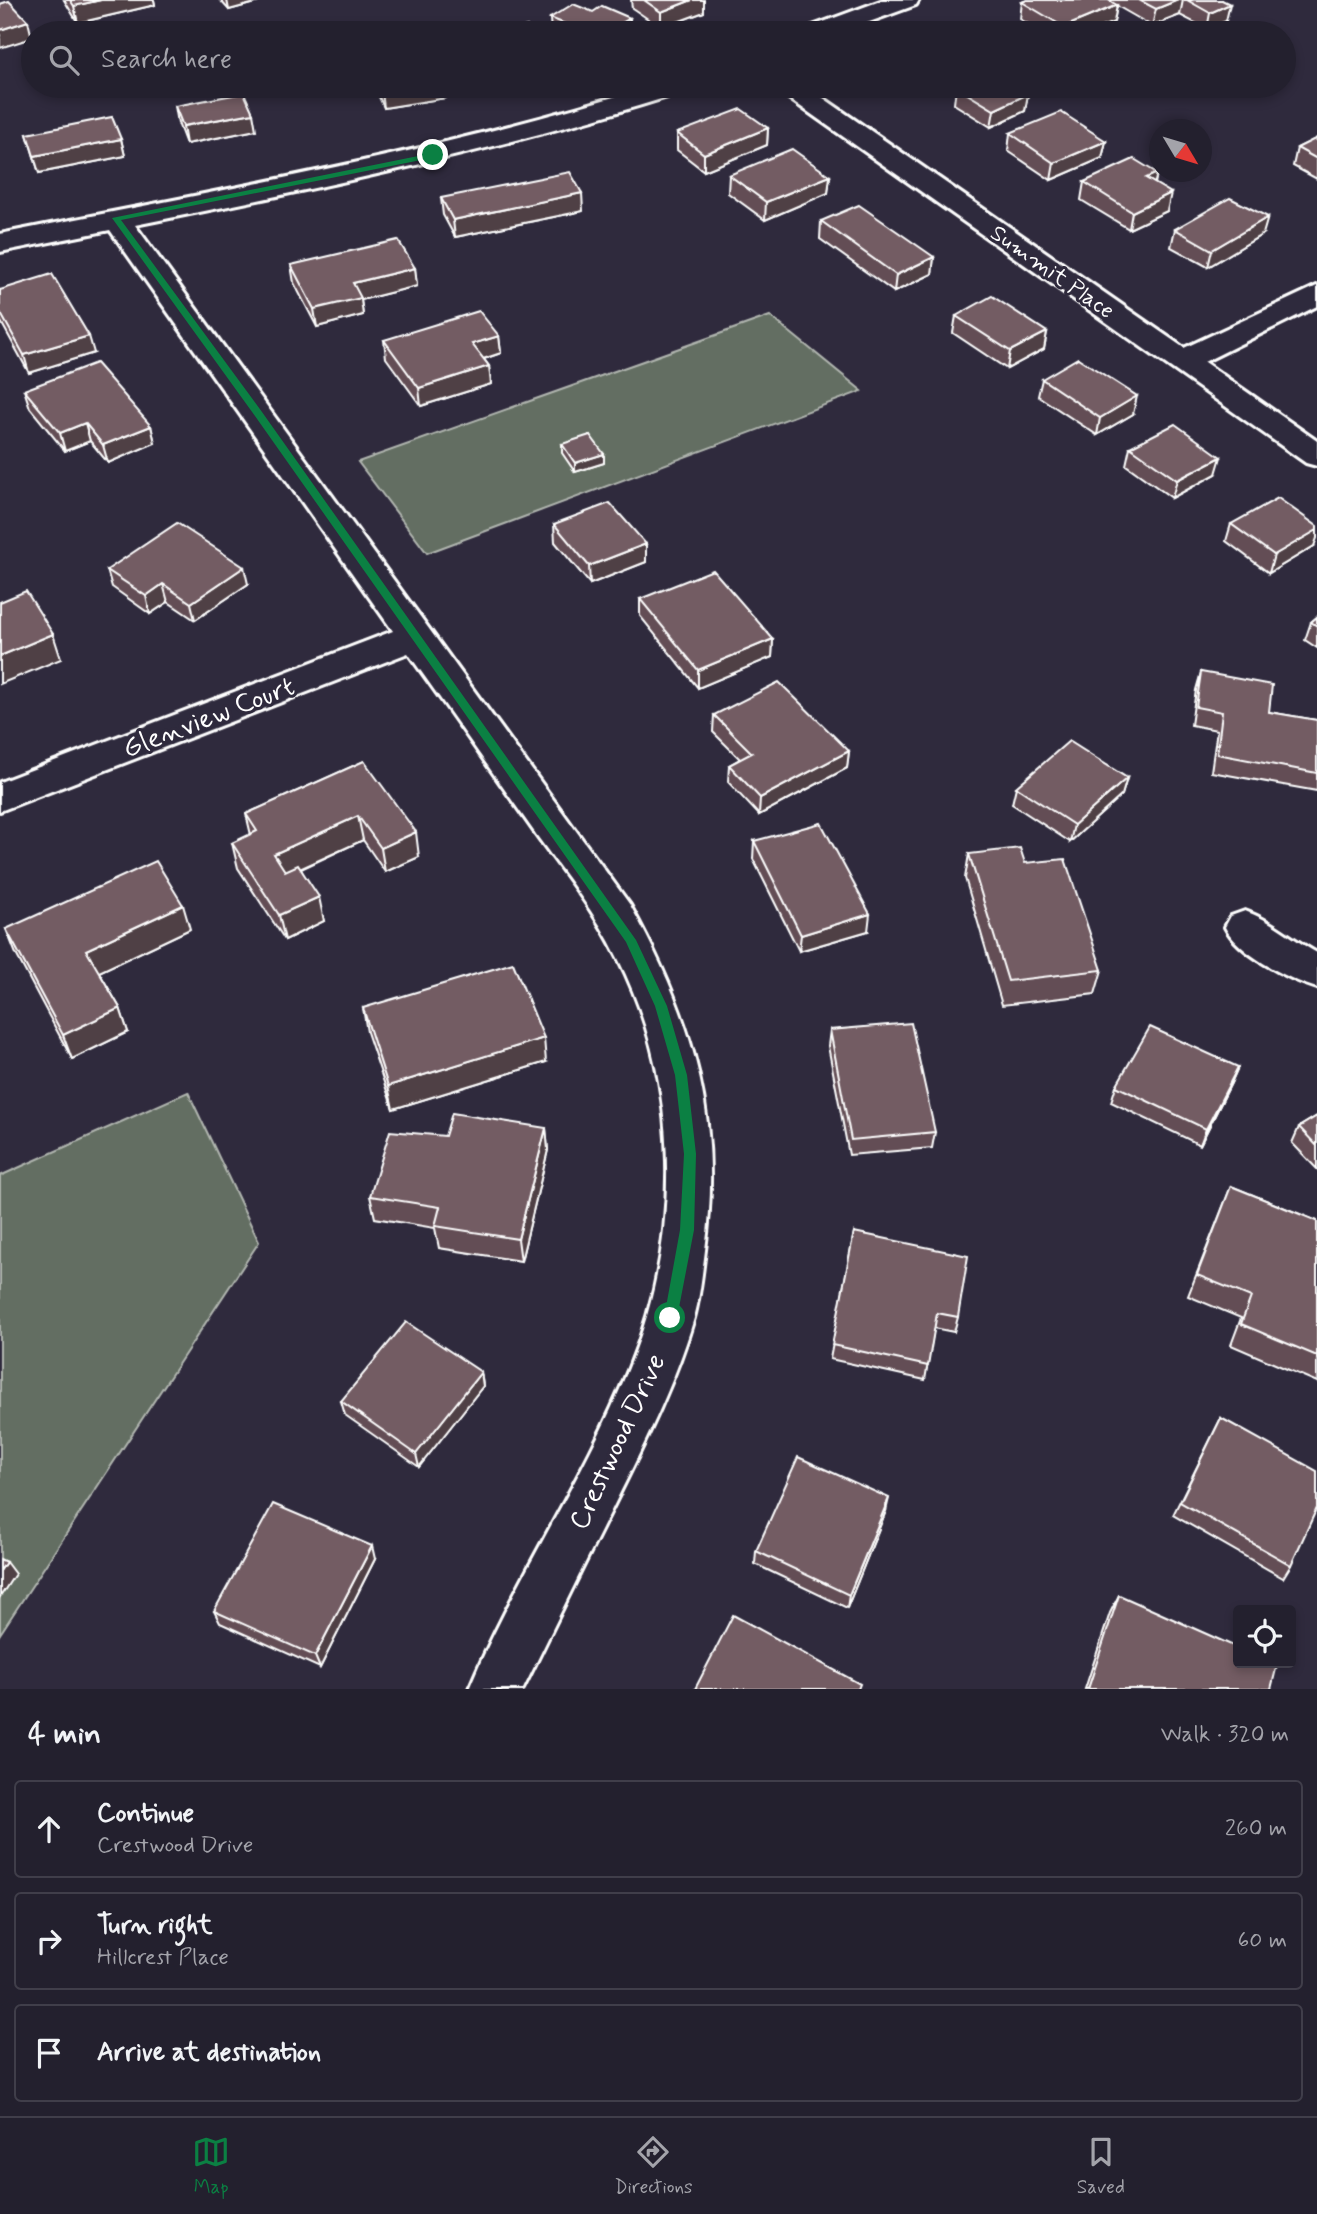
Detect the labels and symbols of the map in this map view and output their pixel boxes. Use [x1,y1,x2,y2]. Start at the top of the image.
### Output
north arrow [1149,119,1212,182]
route end [417,139,448,170]
street label: Summit Place [984,219,1120,326]
street label: Glenview Court [118,669,300,768]
route start [654,1302,685,1333]
street label: Crestwood Drive [561,1348,675,1536]

